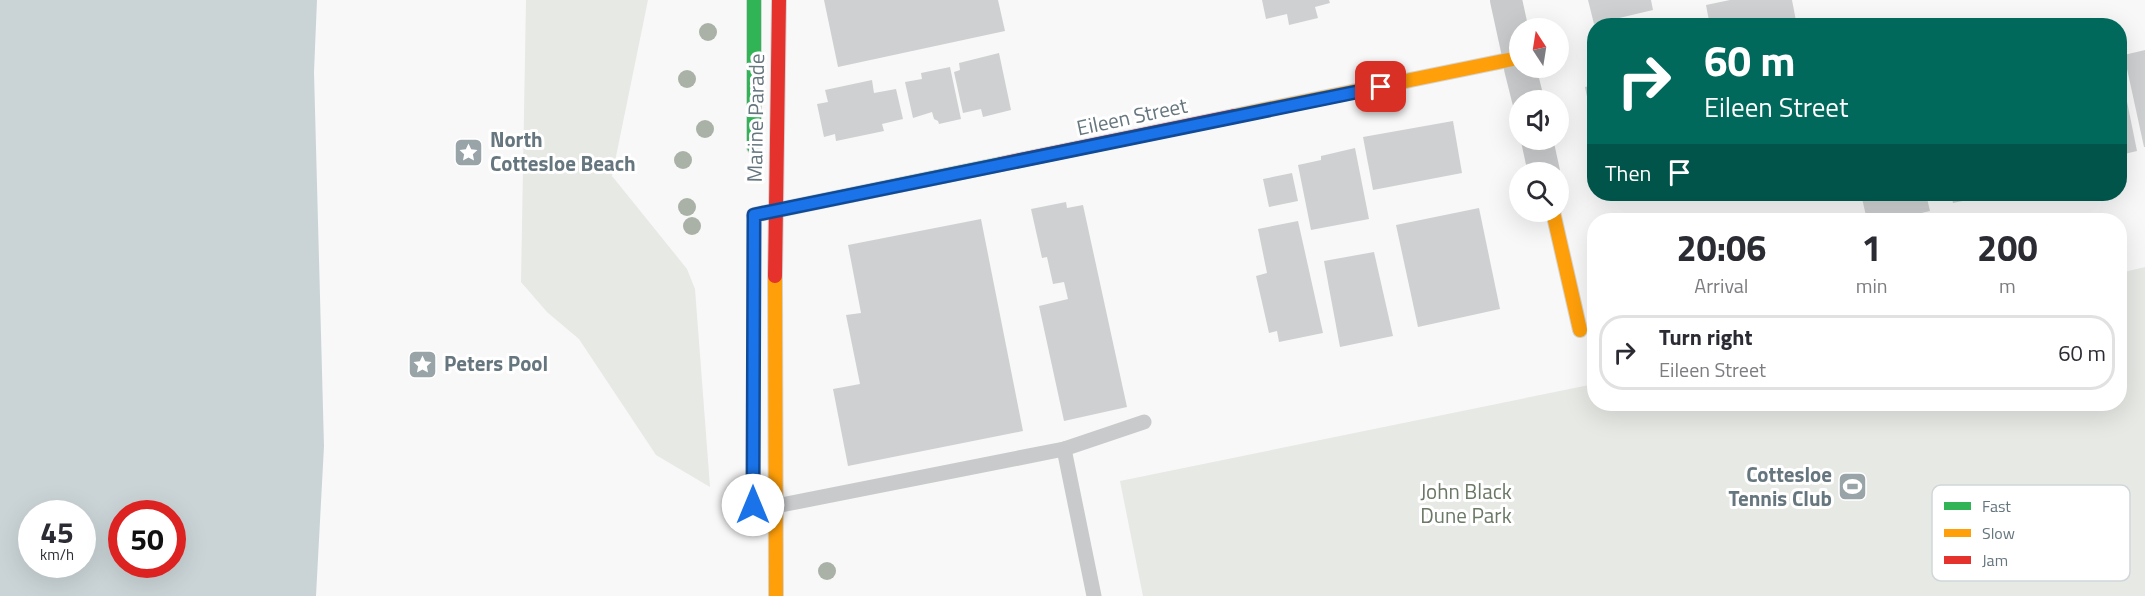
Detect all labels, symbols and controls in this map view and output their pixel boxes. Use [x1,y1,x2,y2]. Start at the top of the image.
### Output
north arrow [1509,18,1569,78]
map controls [1509,18,1569,222]
text: 60 m [1704,28,1796,92]
icon: right [1605,42,1683,120]
street label: Marine Parade [738,53,772,183]
pin [1355,61,1406,112]
icon: arrive [1364,70,1397,103]
text: Eileen Street [1704,86,1848,127]
street label: Eileen Street [1074,89,1191,143]
button: sound [1509,90,1569,150]
place label: North Cottesloe Beach [490,123,636,179]
place icon: North Cottesloe Beach [453,136,485,168]
text: Then [1605,156,1651,190]
icon: arrive [1663,156,1696,189]
button: search [1509,162,1569,222]
text: 20:06 [1676,220,1766,275]
text: 1 [1862,220,1882,275]
text: 200 [1977,220,2038,275]
text: Arrival [1694,270,1749,301]
text: min [1856,270,1888,301]
text: m [1999,270,2016,301]
text: Turn right [1659,320,1753,354]
icon: right [1608,336,1641,369]
text: 60 m [2058,336,2106,370]
place label: Peters Pool [444,347,548,379]
place icon: Peters Pool [407,348,439,380]
text: Eileen Street [1659,354,1766,385]
place label: Cottesloe Tennis Club [1728,458,1832,514]
sports icon: Cottesloe Tennis Club [1837,471,1869,503]
position arrow [721,473,785,537]
park label: John Black Dune Park [1420,475,1512,531]
legend [1932,485,2130,581]
text: Fast [1982,494,2011,518]
speed limit sign: 50 [108,500,186,578]
text: 45 [40,509,74,555]
text: Slow [1982,521,2015,545]
text: km/h [40,543,74,566]
text: Jam [1982,548,2008,572]

